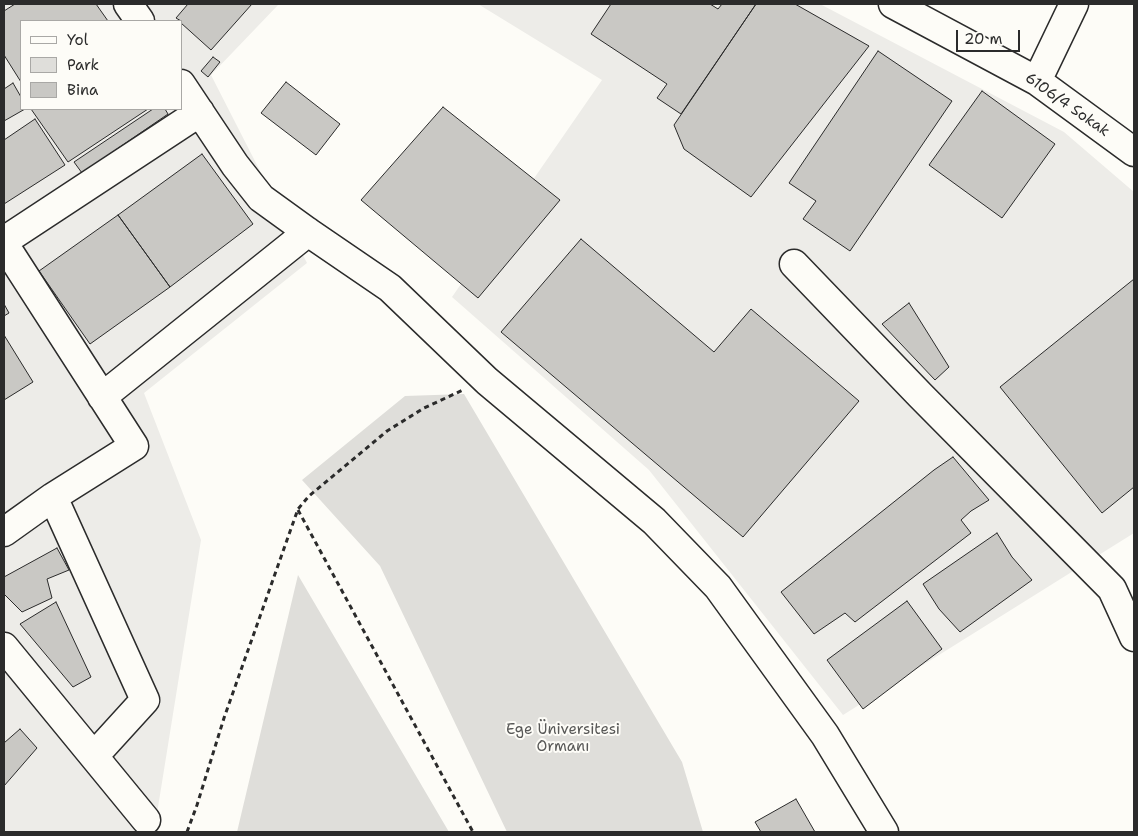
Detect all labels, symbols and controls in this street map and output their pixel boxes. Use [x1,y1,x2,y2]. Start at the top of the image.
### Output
legend [20,20,182,110]
scale bar [958,20,1022,52]
text: 20 m [964,29,1003,49]
text: Yol [67,30,88,50]
text: Park [67,55,99,75]
street label: 6106/4 Sokak [1021,69,1113,141]
text: Bina [67,80,98,100]
park label: Ege Üniversitesi Ormanı [506,721,620,756]

